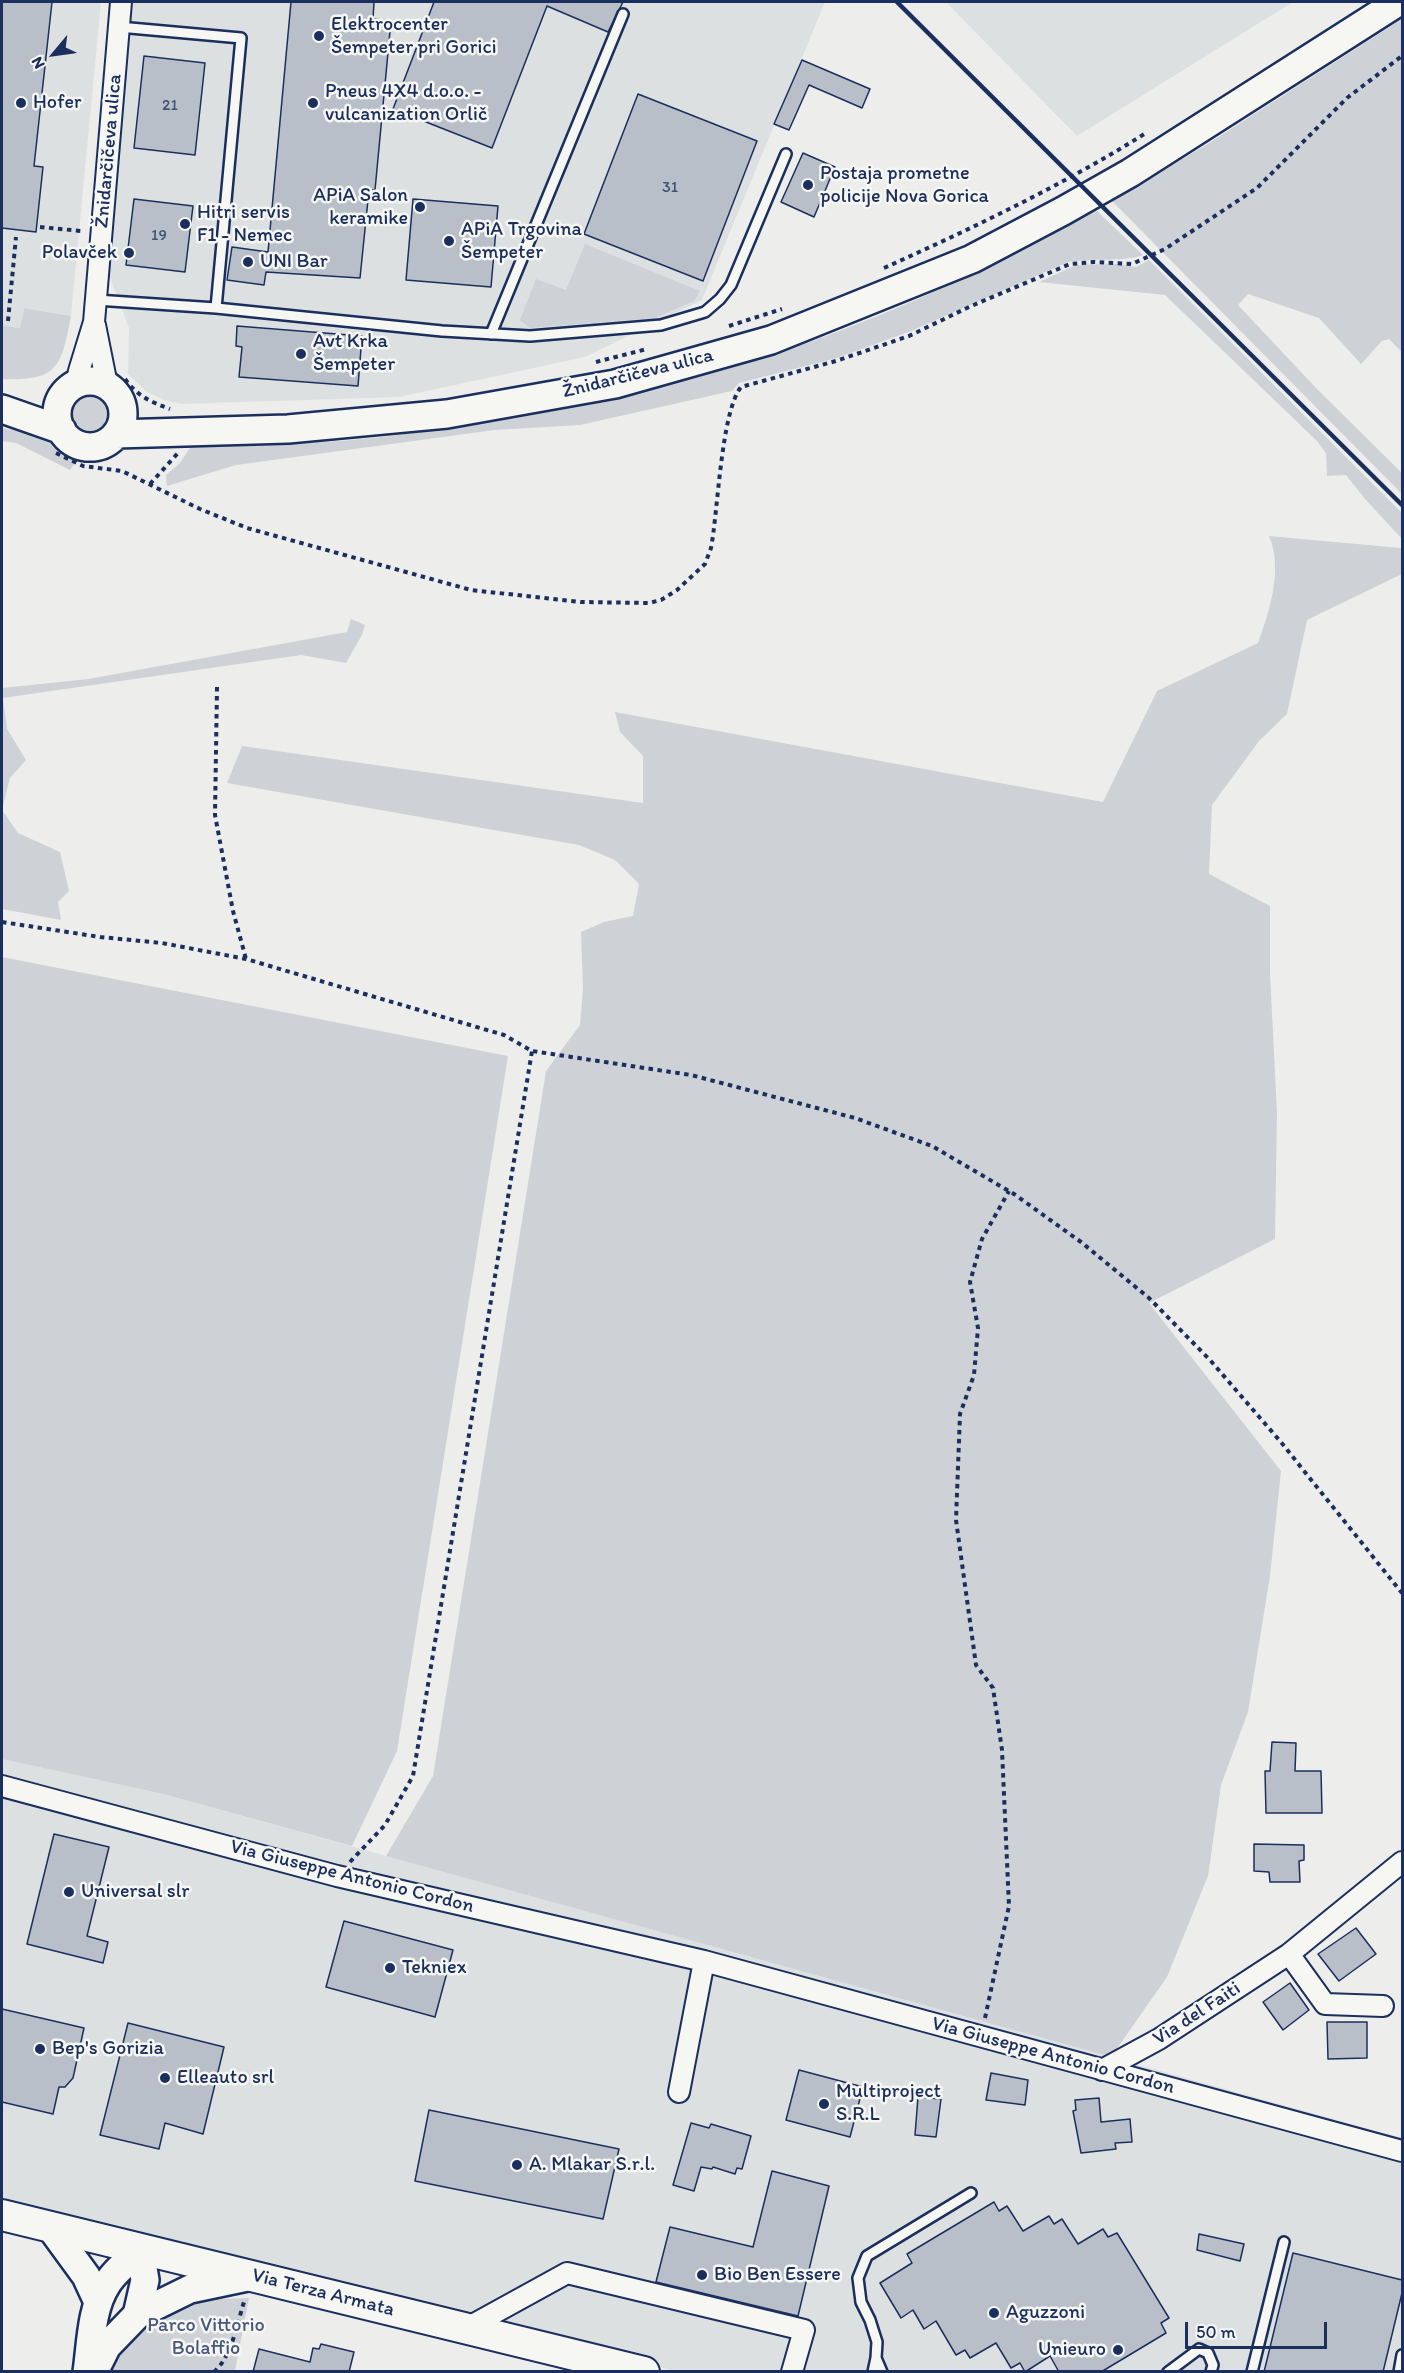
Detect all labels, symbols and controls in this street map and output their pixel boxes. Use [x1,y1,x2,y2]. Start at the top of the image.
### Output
place label: Elektrocenter Šempeter pri Gorici [331,13,497,60]
north arrow [24,24,84,84]
marker: Elektrocenter Šempeter pri Gorici [312,29,326,43]
text: N [27,54,49,72]
street label: Žnidarčičeva ulica [90,73,128,229]
place label: Pneus 4X4 d.o.o. - vulcanization Orlič [325,80,487,127]
place label: Hofer [33,91,82,115]
marker: Hofer [14,96,28,110]
house number: 21 [162,96,178,116]
marker: Pneus 4X4 d.o.o. - vulcanization Orlič [306,96,320,110]
place label: Postaja prometne policije Nova Gorica [820,162,989,209]
house number: 31 [662,178,678,198]
marker: Postaja prometne policije Nova Gorica [801,178,815,192]
place label: APiA Salon keramike [313,184,408,231]
marker: APiA Salon keramike [413,200,427,214]
place label: Hitri servis F1 - Nemec [197,201,292,248]
marker: Hitri servis F1 - Nemec [178,217,192,231]
place label: APiA Trgovina Šempeter [461,218,582,265]
house number: 19 [151,226,167,246]
marker: APiA Trgovina Šempeter [442,234,456,248]
place label: Polavček [42,241,117,265]
marker: Polavček [122,246,136,260]
place label: UNI Bar [260,250,328,274]
marker: UNI Bar [241,255,255,269]
place label: Avt Krka Šempeter [313,330,395,377]
street label: Žnidarčičeva ulica [560,344,716,404]
marker: Avt Krka Šempeter [294,347,308,361]
street label: Via Giuseppe Antonio Cordon [228,1835,476,1919]
place label: Universal slr [81,1880,189,1904]
marker: Universal slr [62,1885,76,1899]
place label: Tekniex [402,1956,466,1980]
marker: Tekniex [383,1961,397,1975]
street label: Via del Faiti [1149,1977,1245,2051]
street label: Via Giuseppe Antonio Cordon [929,2012,1177,2100]
place label: Bep's Gorizia [52,2037,164,2061]
marker: Bep's Gorizia [33,2042,47,2056]
place label: Elleauto srl [177,2066,274,2090]
marker: Elleauto srl [158,2071,172,2085]
place label: Multiproject S.R.L [836,2080,941,2127]
marker: Multiproject S.R.L [817,2097,831,2111]
place label: A. Mlakar S.r.l. [529,2153,655,2177]
marker: A. Mlakar S.r.l. [510,2158,524,2172]
place label: Bio Ben Essere [714,2263,841,2287]
street label: Via Terza Armata [249,2264,397,2322]
marker: Bio Ben Essere [695,2268,709,2282]
place label: Aguzzoni [1006,2301,1085,2325]
marker: Aguzzoni [987,2306,1001,2320]
scale bar [1188,2310,1330,2348]
park label: Parco Vittorio Bolaffio [147,2314,265,2361]
text: 50 m [1196,2321,1236,2343]
place label: Unieuro [1038,2338,1106,2362]
marker: Unieuro [1111,2343,1125,2357]

